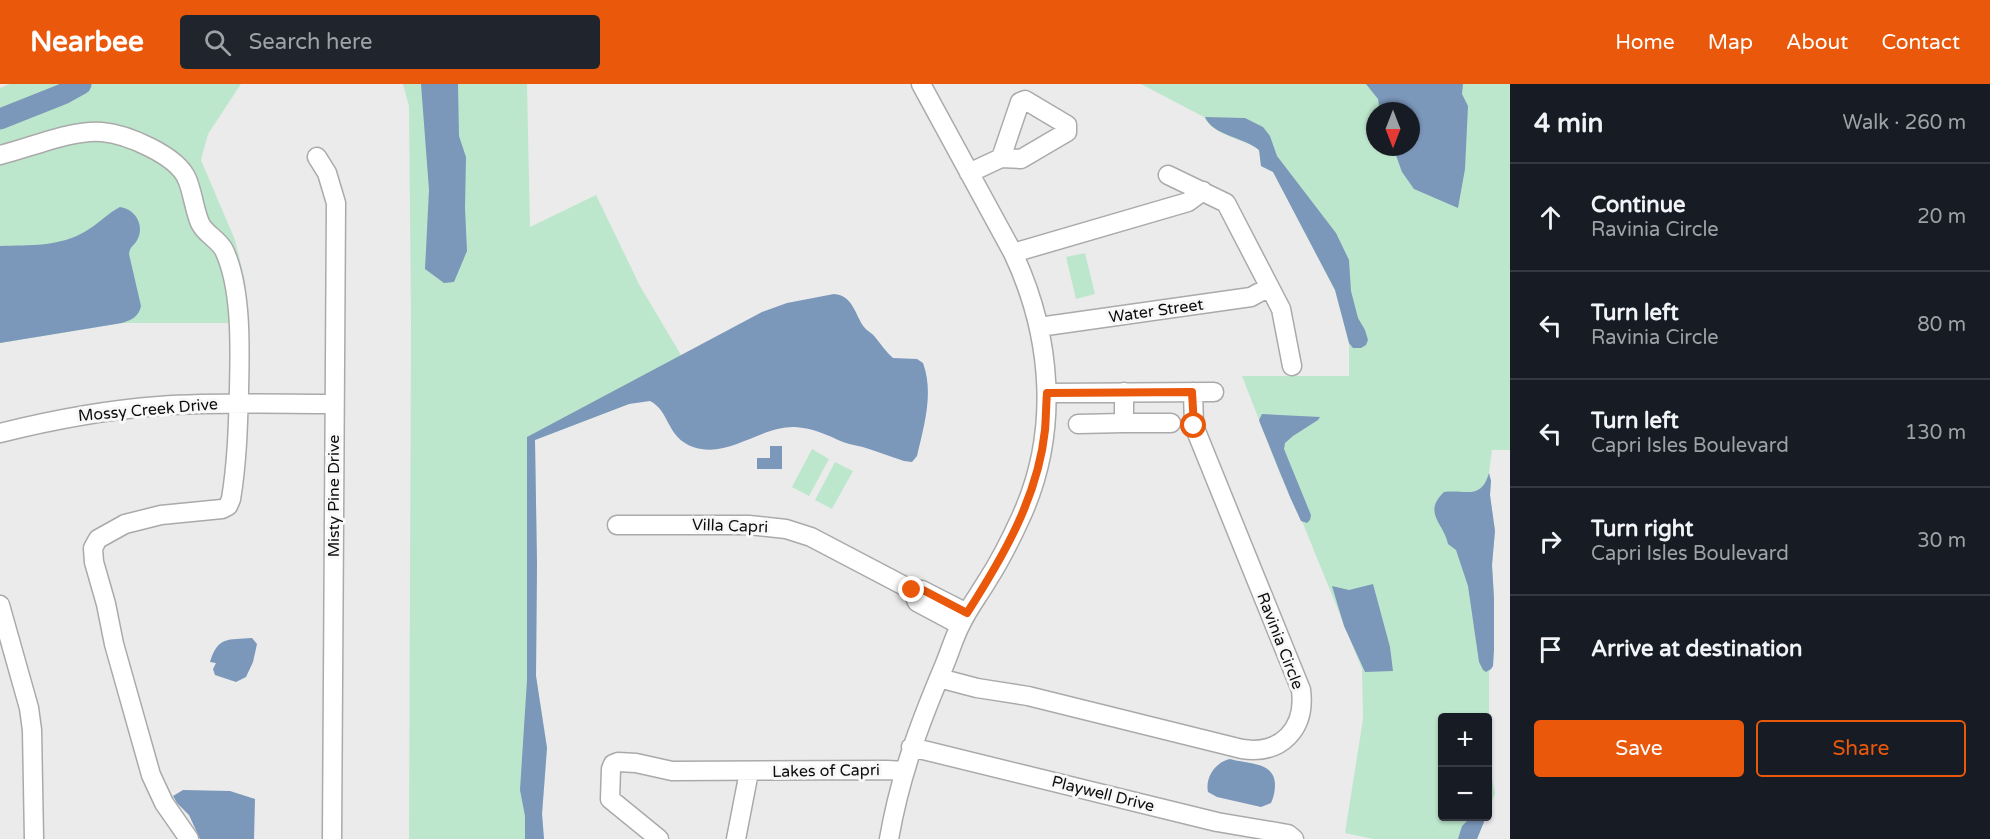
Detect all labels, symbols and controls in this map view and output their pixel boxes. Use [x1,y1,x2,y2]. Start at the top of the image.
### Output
search box [180,15,600,69]
text: Nearbee [30,25,144,59]
icon: search [201,26,234,59]
text: Search here [249,29,372,55]
text: Home [1615,30,1675,55]
text: Map [1708,30,1753,55]
text: About [1786,30,1848,55]
text: Contact [1881,30,1960,55]
north arrow [1366,102,1420,156]
text: 4 min [1534,108,1603,139]
text: Walk · 260 m [1843,111,1966,135]
text: Continue [1591,192,1686,218]
icon: ahead [1534,201,1567,234]
text: 20 m [1917,205,1966,229]
text: Ravinia Circle [1591,218,1719,242]
street label: Water Street [1107,294,1205,328]
text: Turn left [1591,300,1679,326]
icon: left [1534,309,1567,342]
text: 80 m [1917,313,1966,337]
text: Ravinia Circle [1591,326,1719,350]
street label: Mossy Creek Drive [77,394,219,426]
text: Turn left [1591,408,1679,434]
route start [1180,412,1206,438]
icon: left [1534,417,1567,450]
text: 130 m [1905,421,1966,445]
text: Capri Isles Boulevard [1591,434,1789,458]
street label: Misty Pine Drive [324,435,344,557]
street label: Villa Capri [691,515,769,537]
text: Turn right [1591,516,1693,542]
icon: right [1534,525,1567,558]
text: 30 m [1917,529,1966,553]
text: Capri Isles Boulevard [1591,542,1789,566]
route end [898,576,924,602]
street label: Ravinia Circle [1252,590,1308,692]
icon: arrive [1534,633,1567,666]
text: Arrive at destination [1591,636,1802,662]
map controls [1438,713,1492,821]
button: + [1438,713,1492,767]
button: Save [1534,720,1744,777]
button: Share [1756,720,1966,777]
street label: Lakes of Capri [772,760,880,782]
button: − [1438,767,1492,821]
street label: Playwell Drive [1050,772,1156,816]

